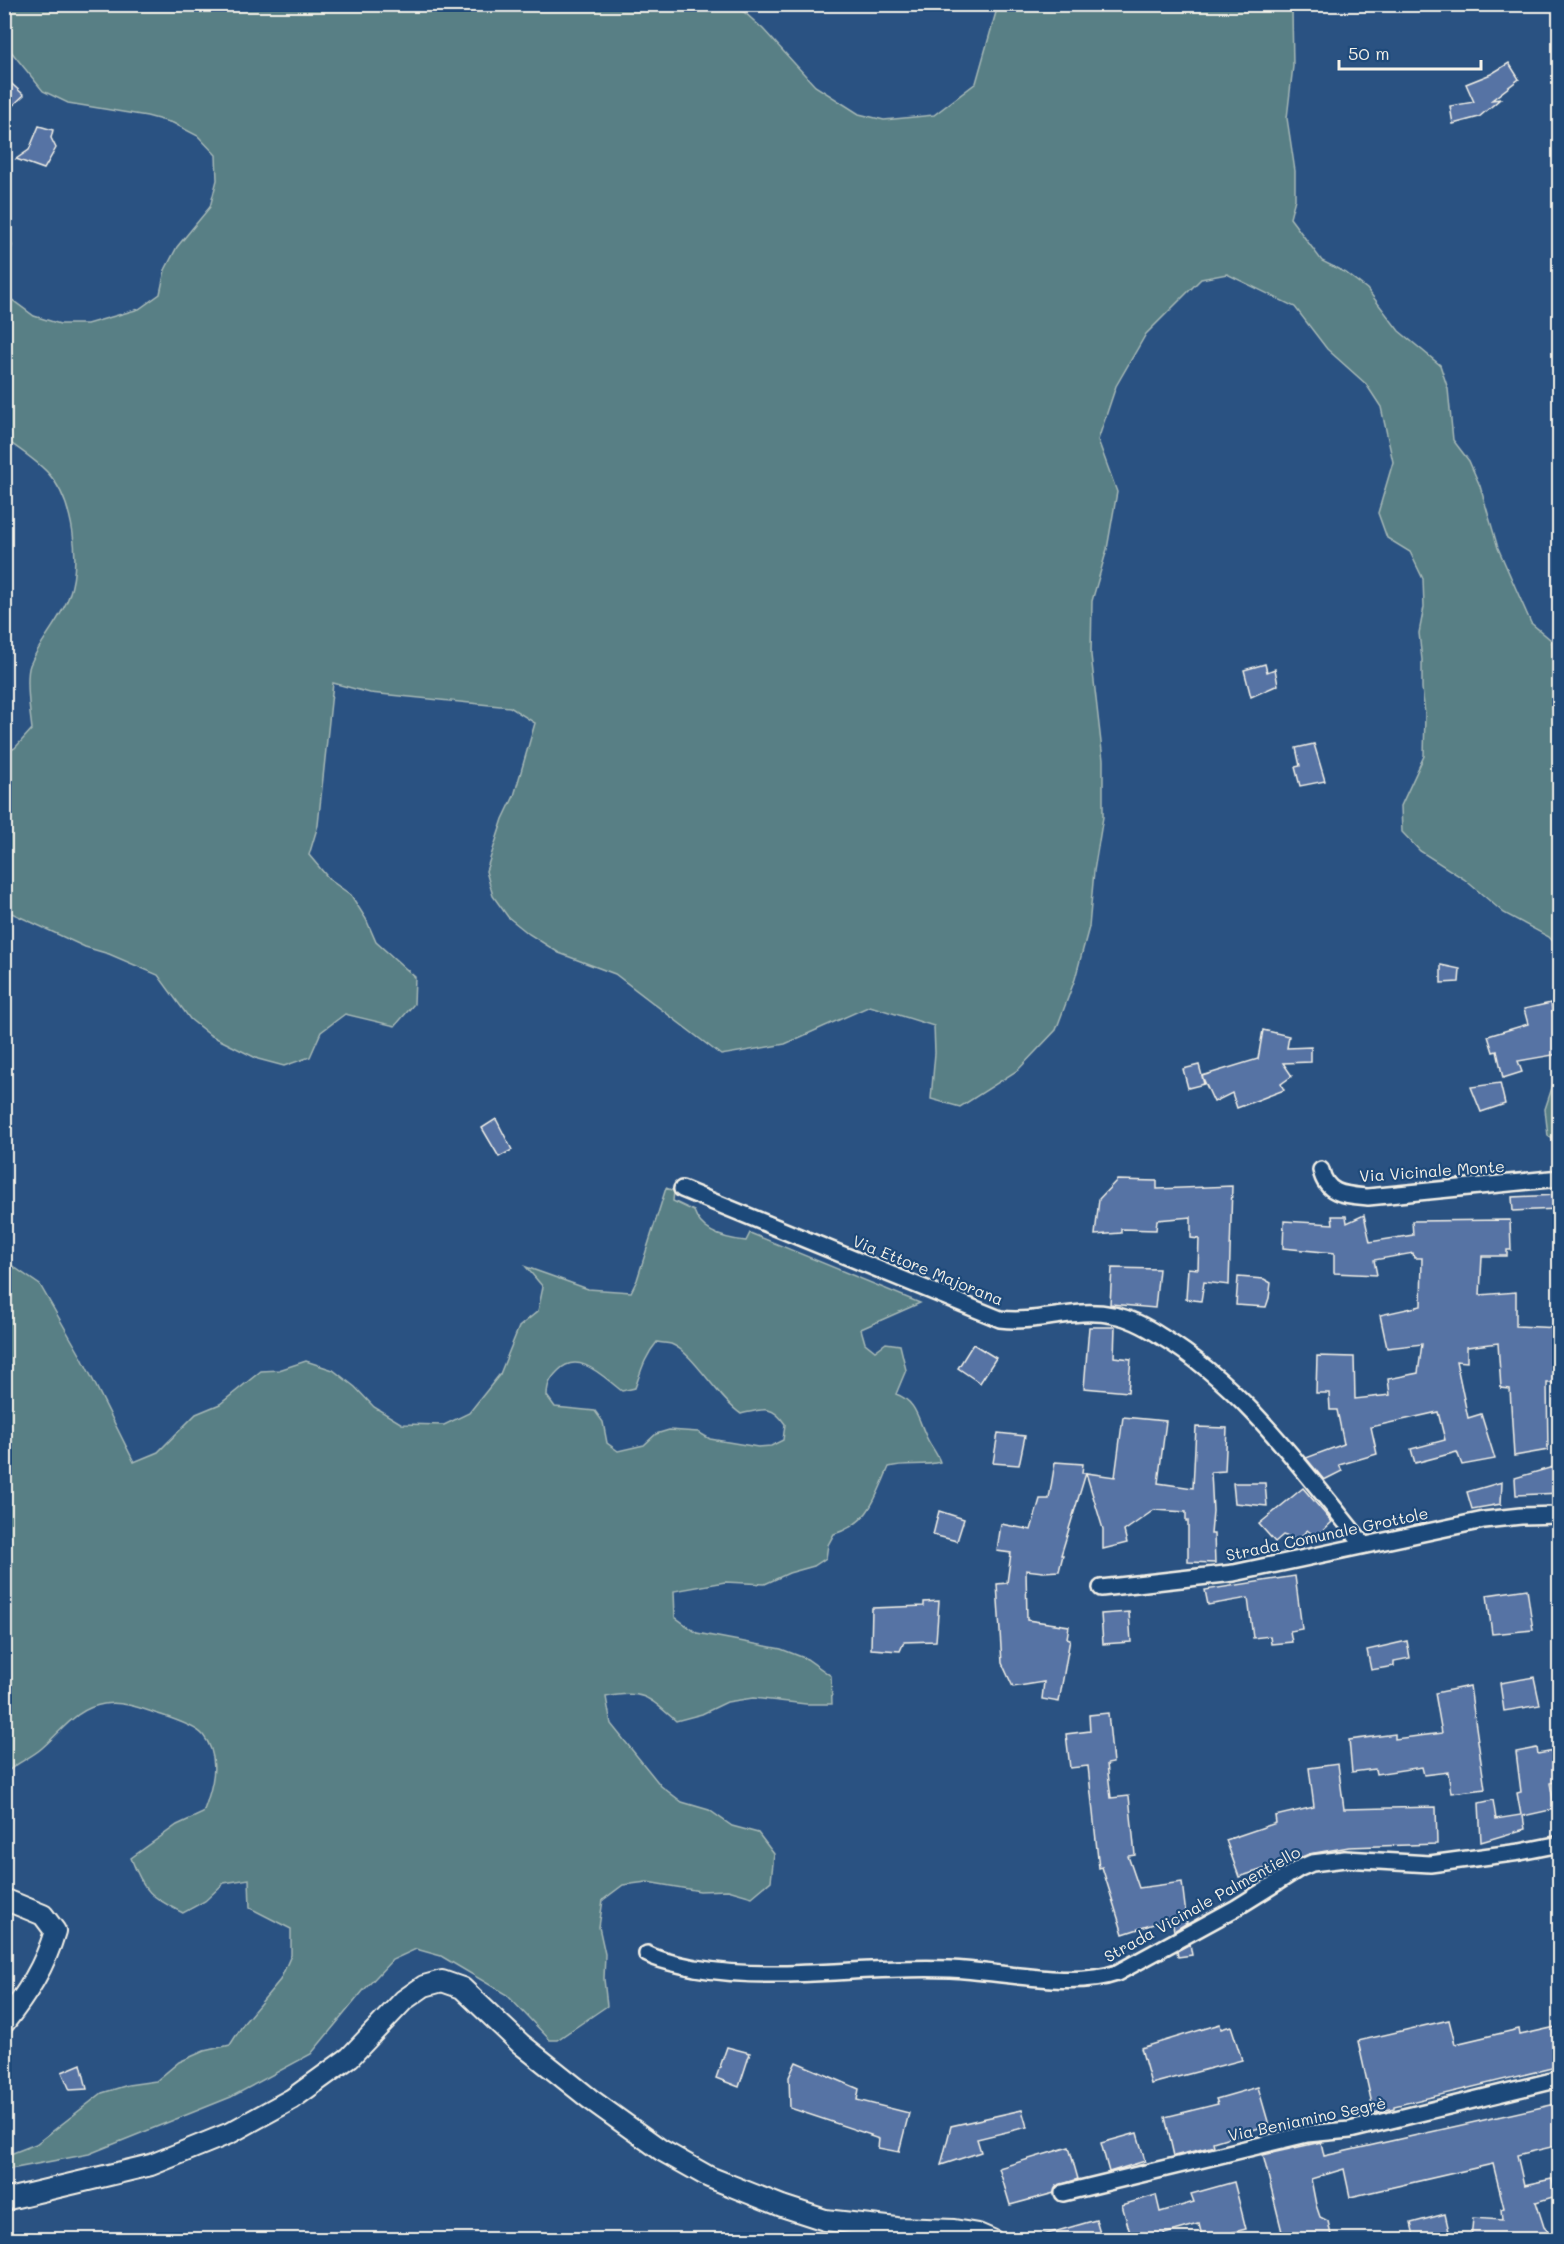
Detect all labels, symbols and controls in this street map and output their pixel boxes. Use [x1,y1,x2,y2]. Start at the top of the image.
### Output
scale bar [1339,33,1482,71]
text: 50 m [1348,41,1390,65]
street label: Via Vicinale Monte [1359,1155,1505,1186]
street label: Via Ettore Majorana [850,1230,1007,1309]
street label: Strada Comunale Grottole [1224,1502,1430,1565]
street label: Strada Vicinale Palmentiello [1100,1841,1304,1966]
street label: Via Beniamino Segrè [1226,2091,1388,2146]

